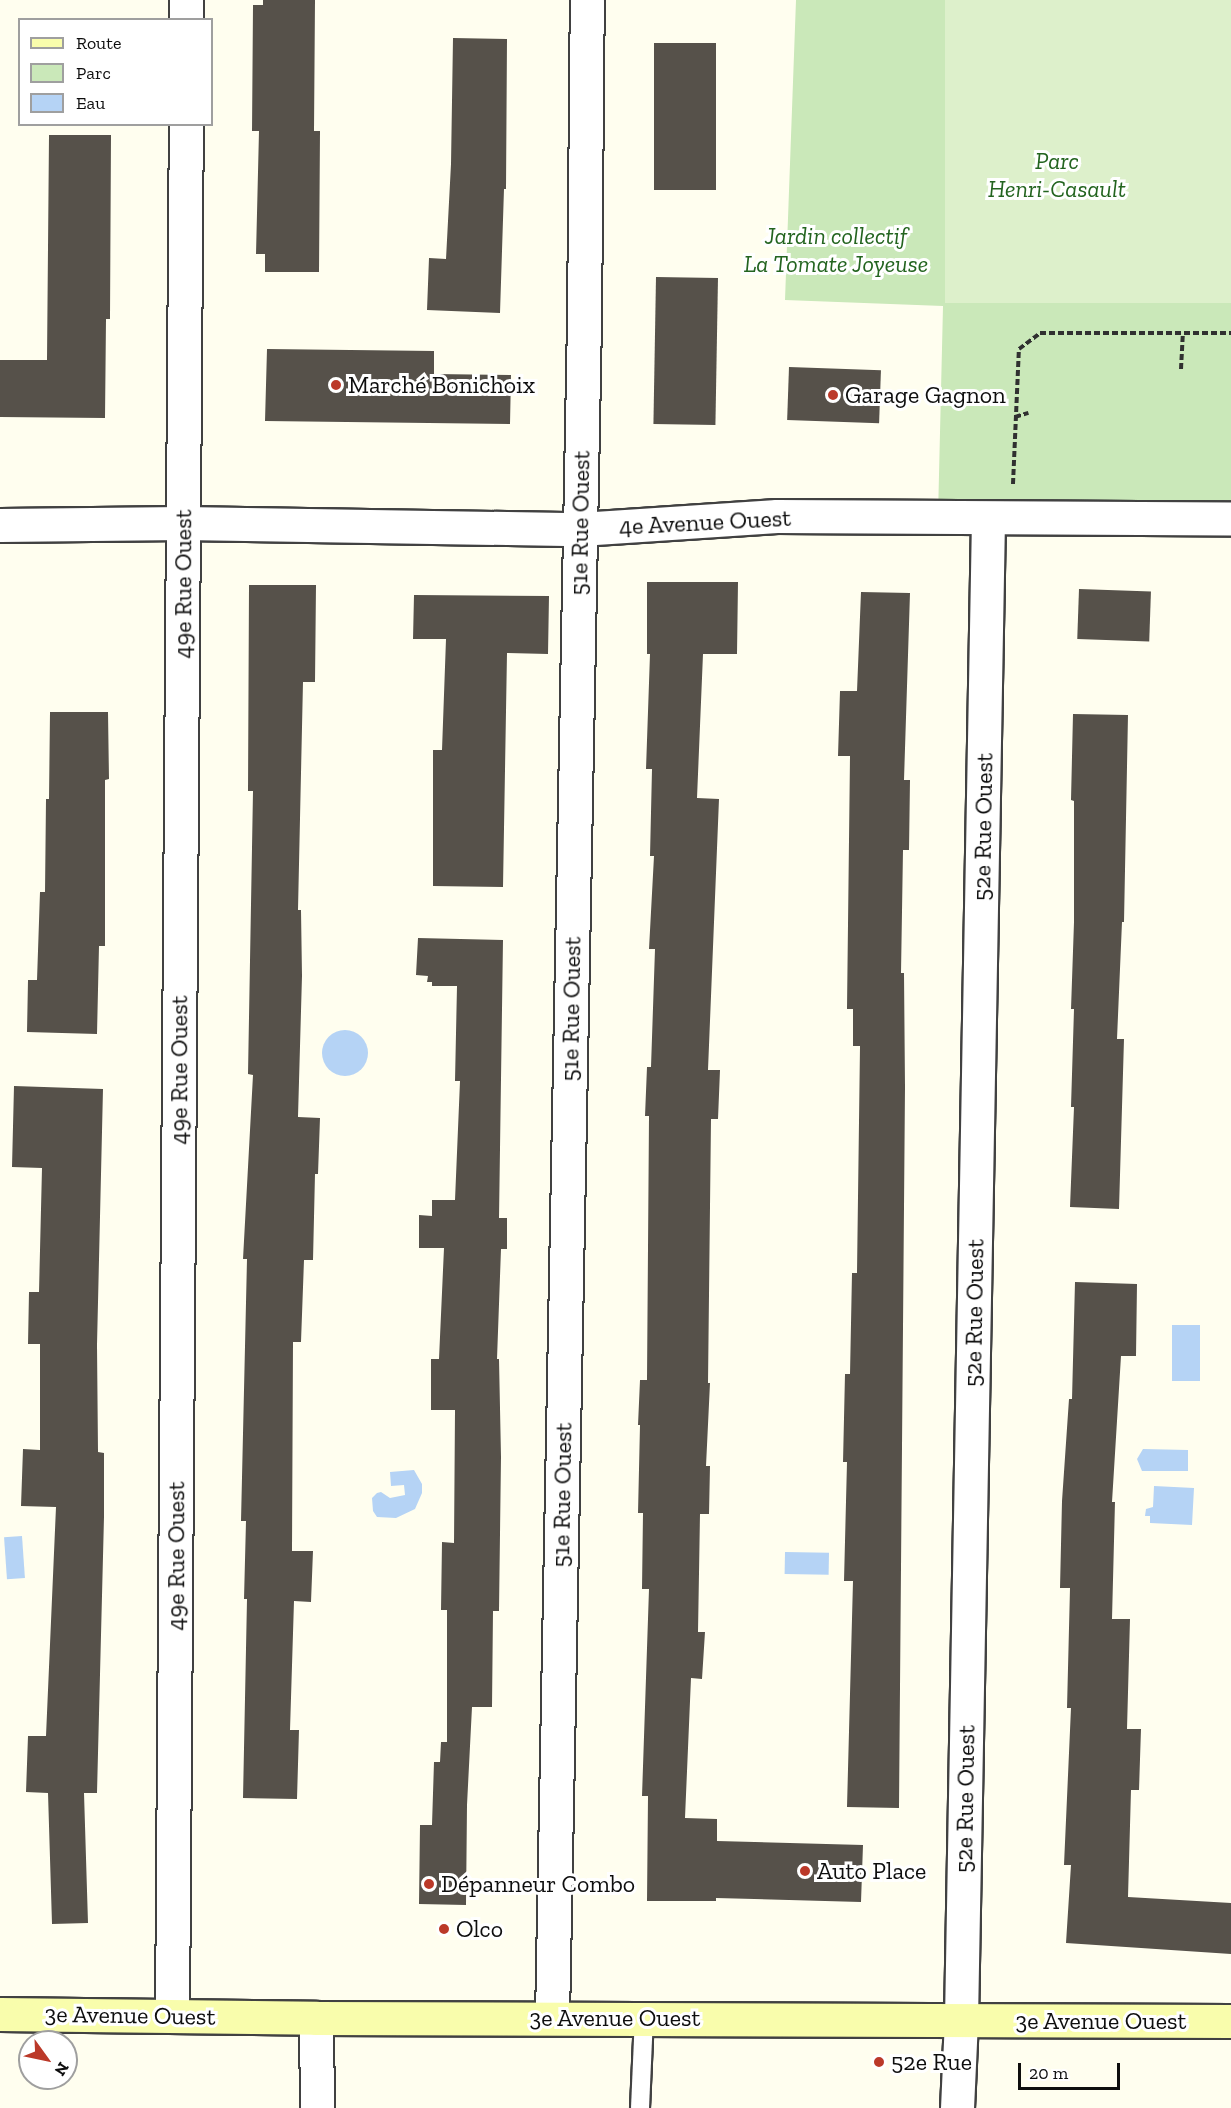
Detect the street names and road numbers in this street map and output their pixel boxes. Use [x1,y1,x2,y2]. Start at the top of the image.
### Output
street label: 51e Rue Ouest [564,450,596,596]
street label: 4e Avenue Ouest [618,503,792,541]
street label: 49e Rue Ouest [169,509,197,659]
street label: 52e Rue Ouest [967,753,999,901]
street label: 51e Rue Ouest [555,936,587,1082]
street label: 49e Rue Ouest [165,995,193,1145]
street label: 52e Rue Ouest [958,1239,990,1387]
street label: 51e Rue Ouest [546,1422,578,1568]
street label: 49e Rue Ouest [162,1481,190,1631]
street label: 52e Rue Ouest [949,1725,981,1873]
street label: 3e Avenue Ouest [44,1999,216,2031]
street label: 3e Avenue Ouest [529,2004,701,2032]
street label: 3e Avenue Ouest [1015,2007,1187,2035]

